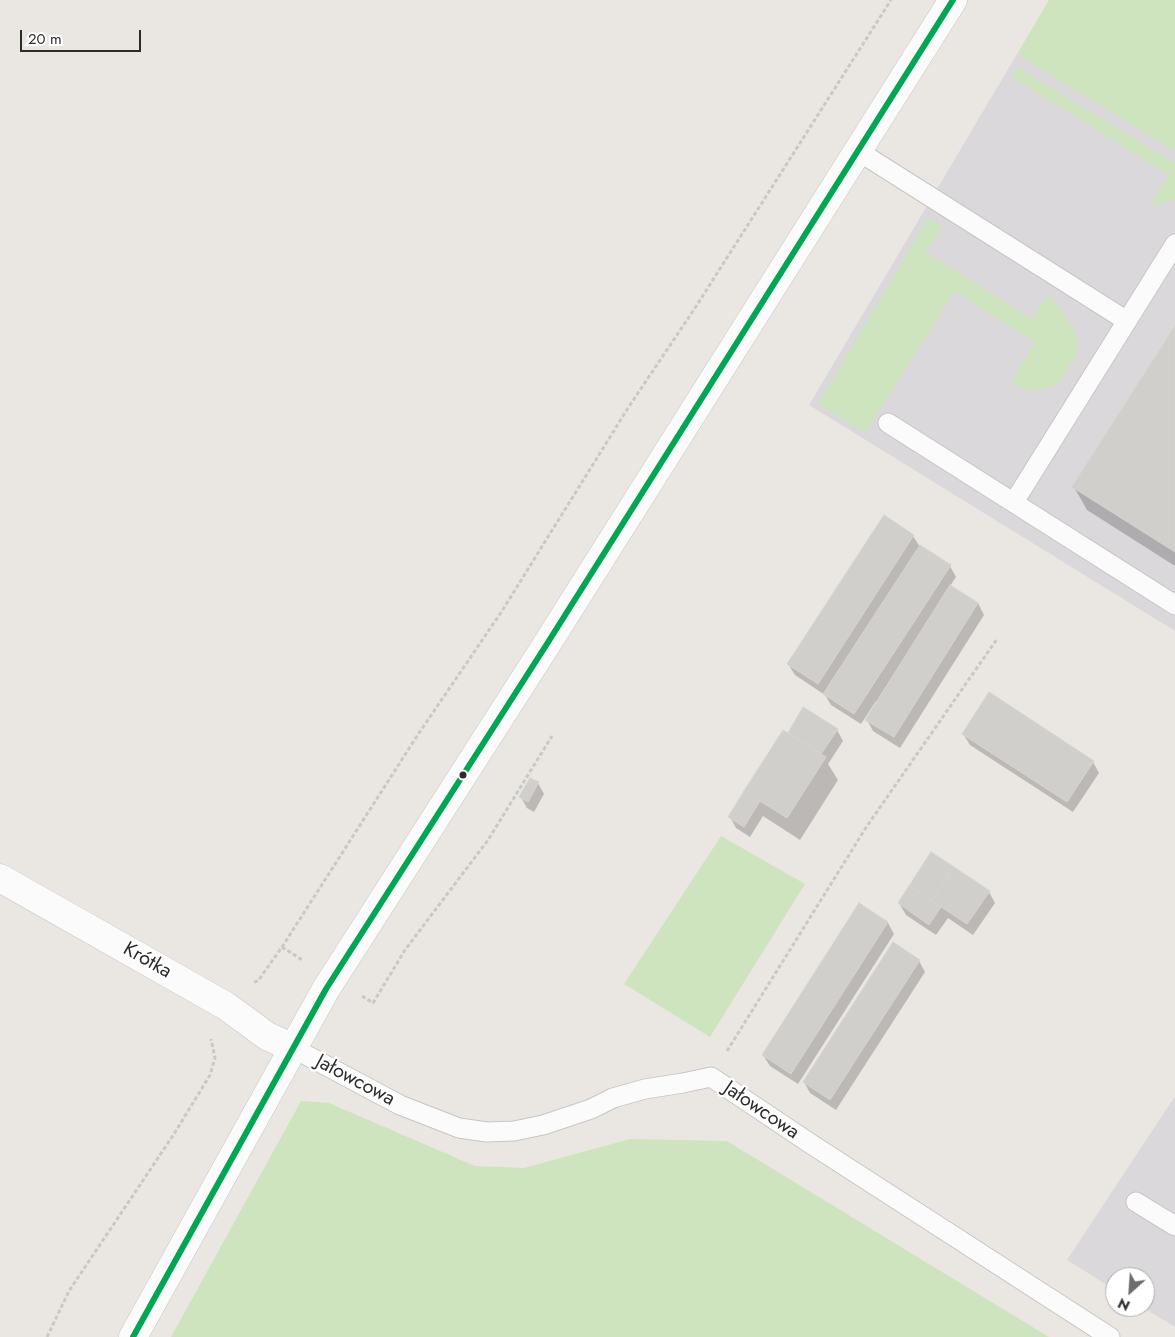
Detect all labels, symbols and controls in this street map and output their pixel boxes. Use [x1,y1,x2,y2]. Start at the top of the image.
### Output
scale bar [22,20,144,52]
text: 20 m [28,28,62,50]
unlabelled marker [458,770,468,780]
street label: Krótka [118,938,176,984]
street label: Jałowcowa [311,1050,399,1112]
street label: Jałowcowa [719,1077,803,1145]
north arrow [1105,1267,1155,1317]
text: N [1114,1293,1133,1316]

